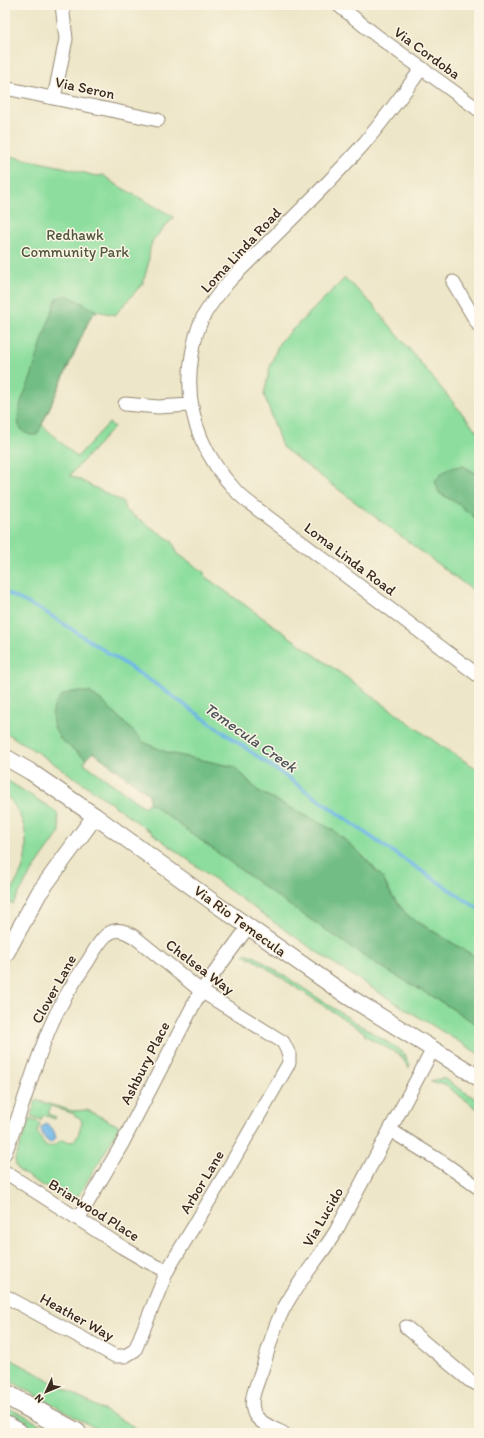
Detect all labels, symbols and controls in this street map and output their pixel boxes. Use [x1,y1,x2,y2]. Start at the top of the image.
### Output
street label: Via Cordoba [390,23,464,83]
street label: Via Seron [53,73,117,103]
street label: Loma Linda Road [197,203,286,296]
park label: Redhawk Community Park [21,226,129,261]
street label: Loma Linda Road [301,519,400,600]
water label: Temecula Creek [201,698,301,777]
street label: Via Rio Temecula [190,881,290,961]
street label: Chelsea Way [162,935,238,999]
street label: Clover Lane [28,951,80,1027]
street label: Ashbury Place [116,1018,174,1108]
street label: Arbor Lane [176,1147,228,1217]
street label: Briarwood Place [45,1175,143,1245]
street label: Via Lucido [299,1184,347,1250]
street label: Heather Way [37,1289,117,1345]
north arrow [26,1372,66,1412]
text: N [32,1391,46,1406]

